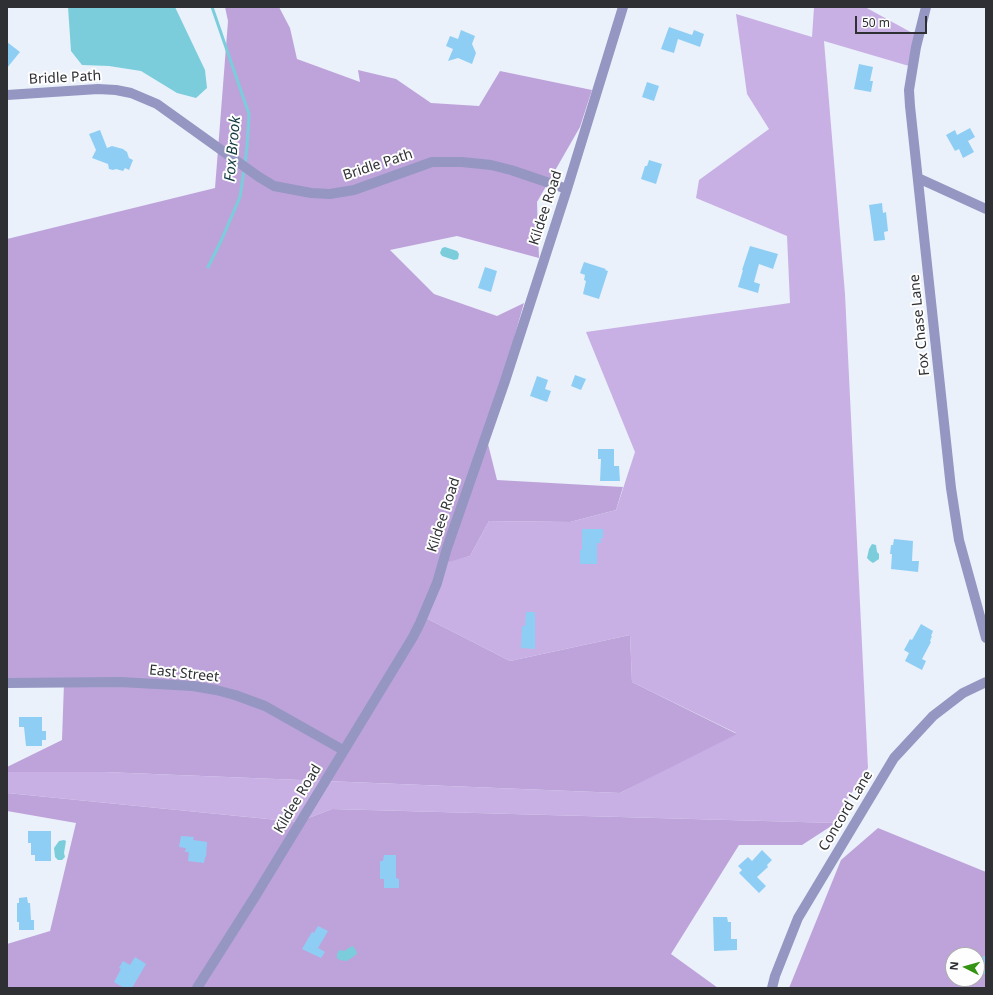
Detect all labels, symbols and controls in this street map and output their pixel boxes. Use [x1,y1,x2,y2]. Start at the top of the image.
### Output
scale bar [857,8,929,34]
text: 50 m [862,14,890,31]
street label: Bridle Path [28,68,102,88]
water label: Fox Brook [221,115,245,183]
street label: Bridle Path [341,146,415,184]
street label: Kildee Road [526,169,566,247]
street label: Fox Chase Lane [906,273,934,377]
street label: Kildee Road [424,476,464,554]
street label: East Street [148,662,220,686]
street label: Kildee Road [271,761,325,837]
street label: Concord Lane [815,768,877,854]
north arrow [945,947,985,987]
text: N [946,961,961,971]

